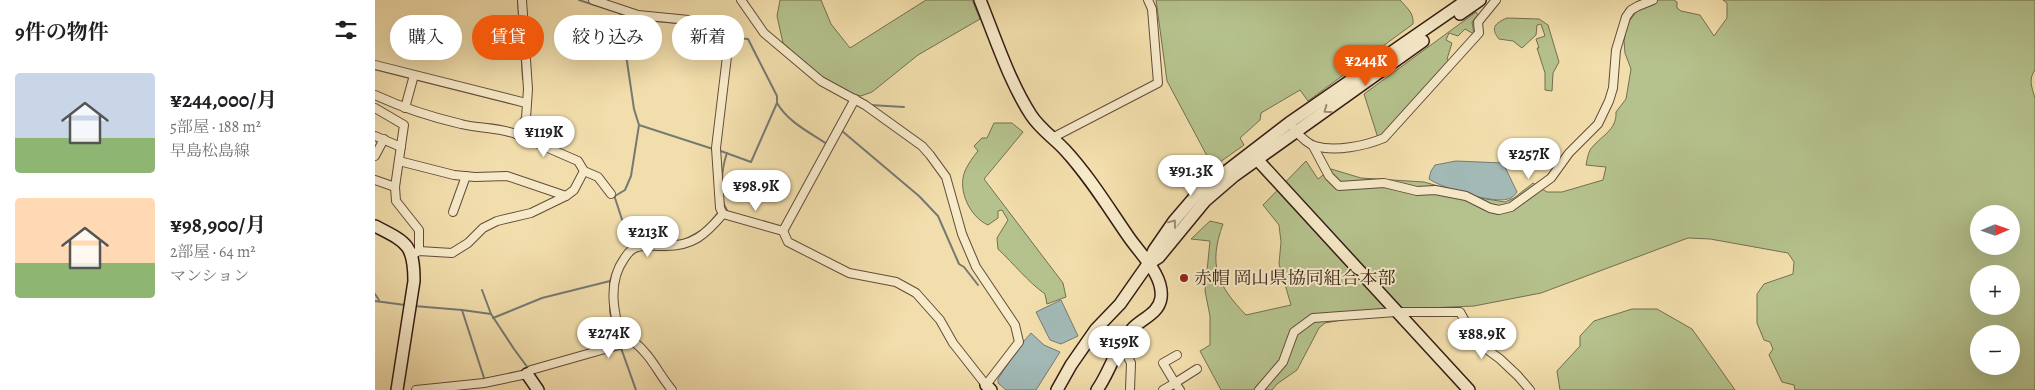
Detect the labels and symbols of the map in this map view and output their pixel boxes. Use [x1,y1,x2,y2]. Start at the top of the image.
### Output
pin: ¥244K [1331,44,1401,87]
one-way arrow [1324,104,1333,112]
pin: ¥119K [509,116,579,158]
pin: ¥257K [1494,138,1564,180]
pin: ¥91.3K [1150,154,1232,197]
pin: ¥98.9K [715,170,797,212]
north arrow [1970,205,2020,255]
pin: ¥213K [613,216,683,258]
one-way arrow [1168,219,1177,228]
place label: 赤帽 岡山県協同組合本部 [1194,266,1396,290]
marker: 赤帽 岡山県協同組合本部 [1178,272,1190,284]
pin: ¥274K [574,316,644,359]
pin: ¥88.9K [1441,318,1523,360]
pin: ¥159K [1084,326,1154,368]

